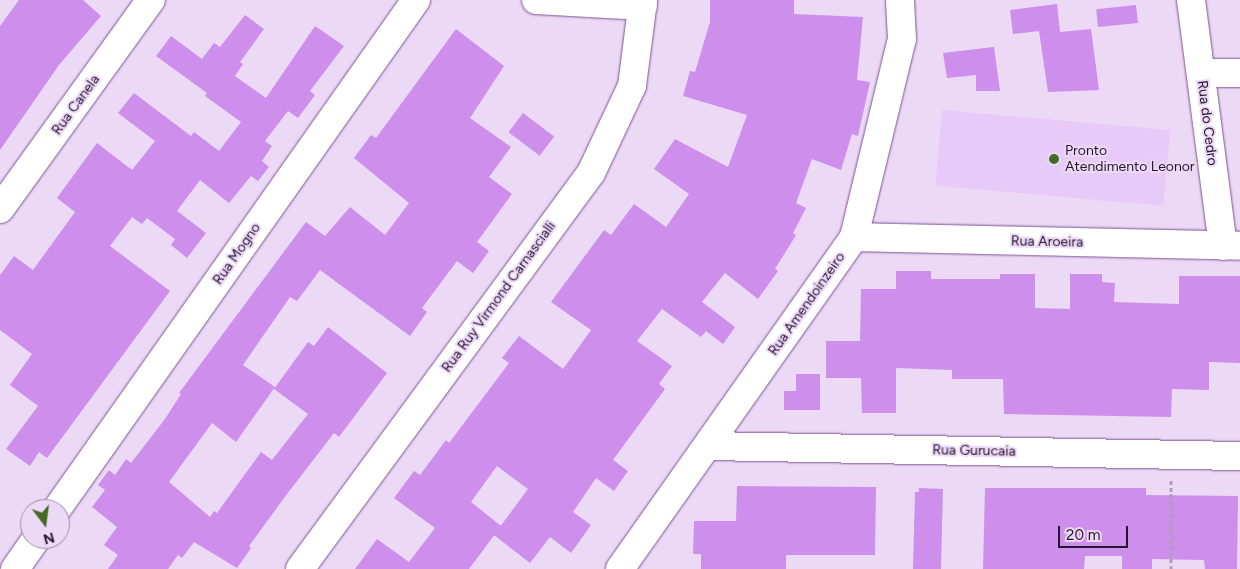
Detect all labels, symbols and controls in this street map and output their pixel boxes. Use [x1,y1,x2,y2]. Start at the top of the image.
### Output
street label: Rua Canela [49,72,103,138]
street label: Rua do Cedro [1193,79,1221,167]
place label: Pronto Atendimento Leonor [1065,143,1195,176]
marker: Pronto Atendimento Leonor [1047,152,1061,166]
street label: Rua Ruy Virmond Carnascialli [439,218,559,376]
street label: Rua Mogno [210,220,264,288]
street label: Rua Aroeira [1011,233,1083,251]
street label: Rua Amendoinzeiro [765,249,849,359]
street label: Rua Gurucaia [932,442,1016,460]
north arrow [20,499,70,549]
scale bar [1060,516,1130,548]
text: 20 m [1066,526,1100,544]
text: N [41,528,56,548]

